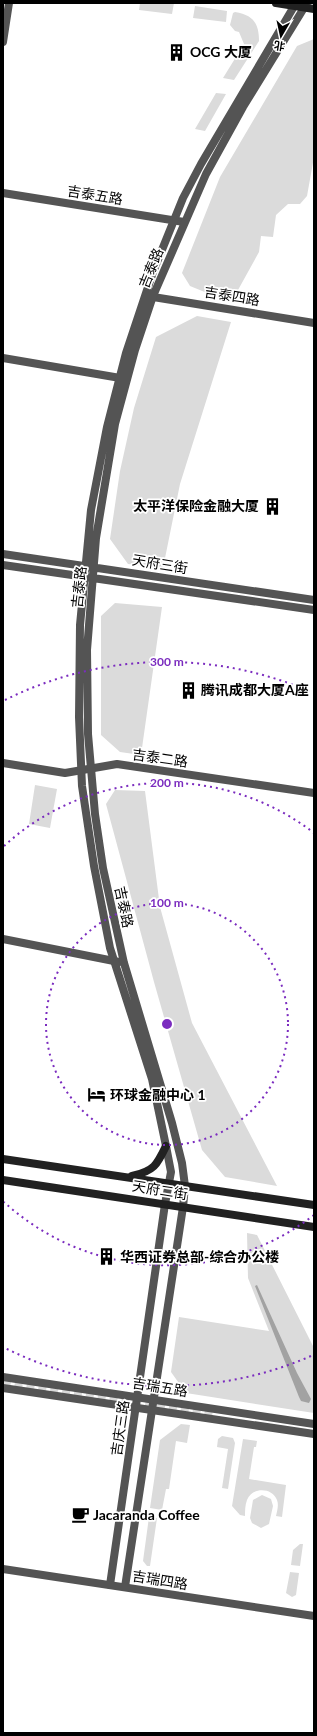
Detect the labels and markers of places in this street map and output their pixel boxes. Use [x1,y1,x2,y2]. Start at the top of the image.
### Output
building icon: OCG 大厦 [167,42,187,62]
place label: OCG 大厦 [190,43,252,60]
building icon: 太平洋保险金融大厦 [262,496,282,516]
place label: 太平洋保险金融大厦 [133,497,259,514]
building icon: 腾讯成都大厦A座 [178,680,198,700]
place label: 腾讯成都大厦A座 [201,681,309,698]
centre of rings [160,1017,174,1031]
hotel icon: 环球金融中心 1 [87,1085,107,1105]
place label: 环球金融中心 1 [110,1086,206,1103]
building icon: 华西证券总部-综合办公楼 [97,1247,117,1267]
place label: 华西证券总部-综合办公楼 [120,1248,279,1265]
cafe icon: Jacaranda Coffee [70,1505,90,1525]
place label: Jacaranda Coffee [93,1506,200,1523]

